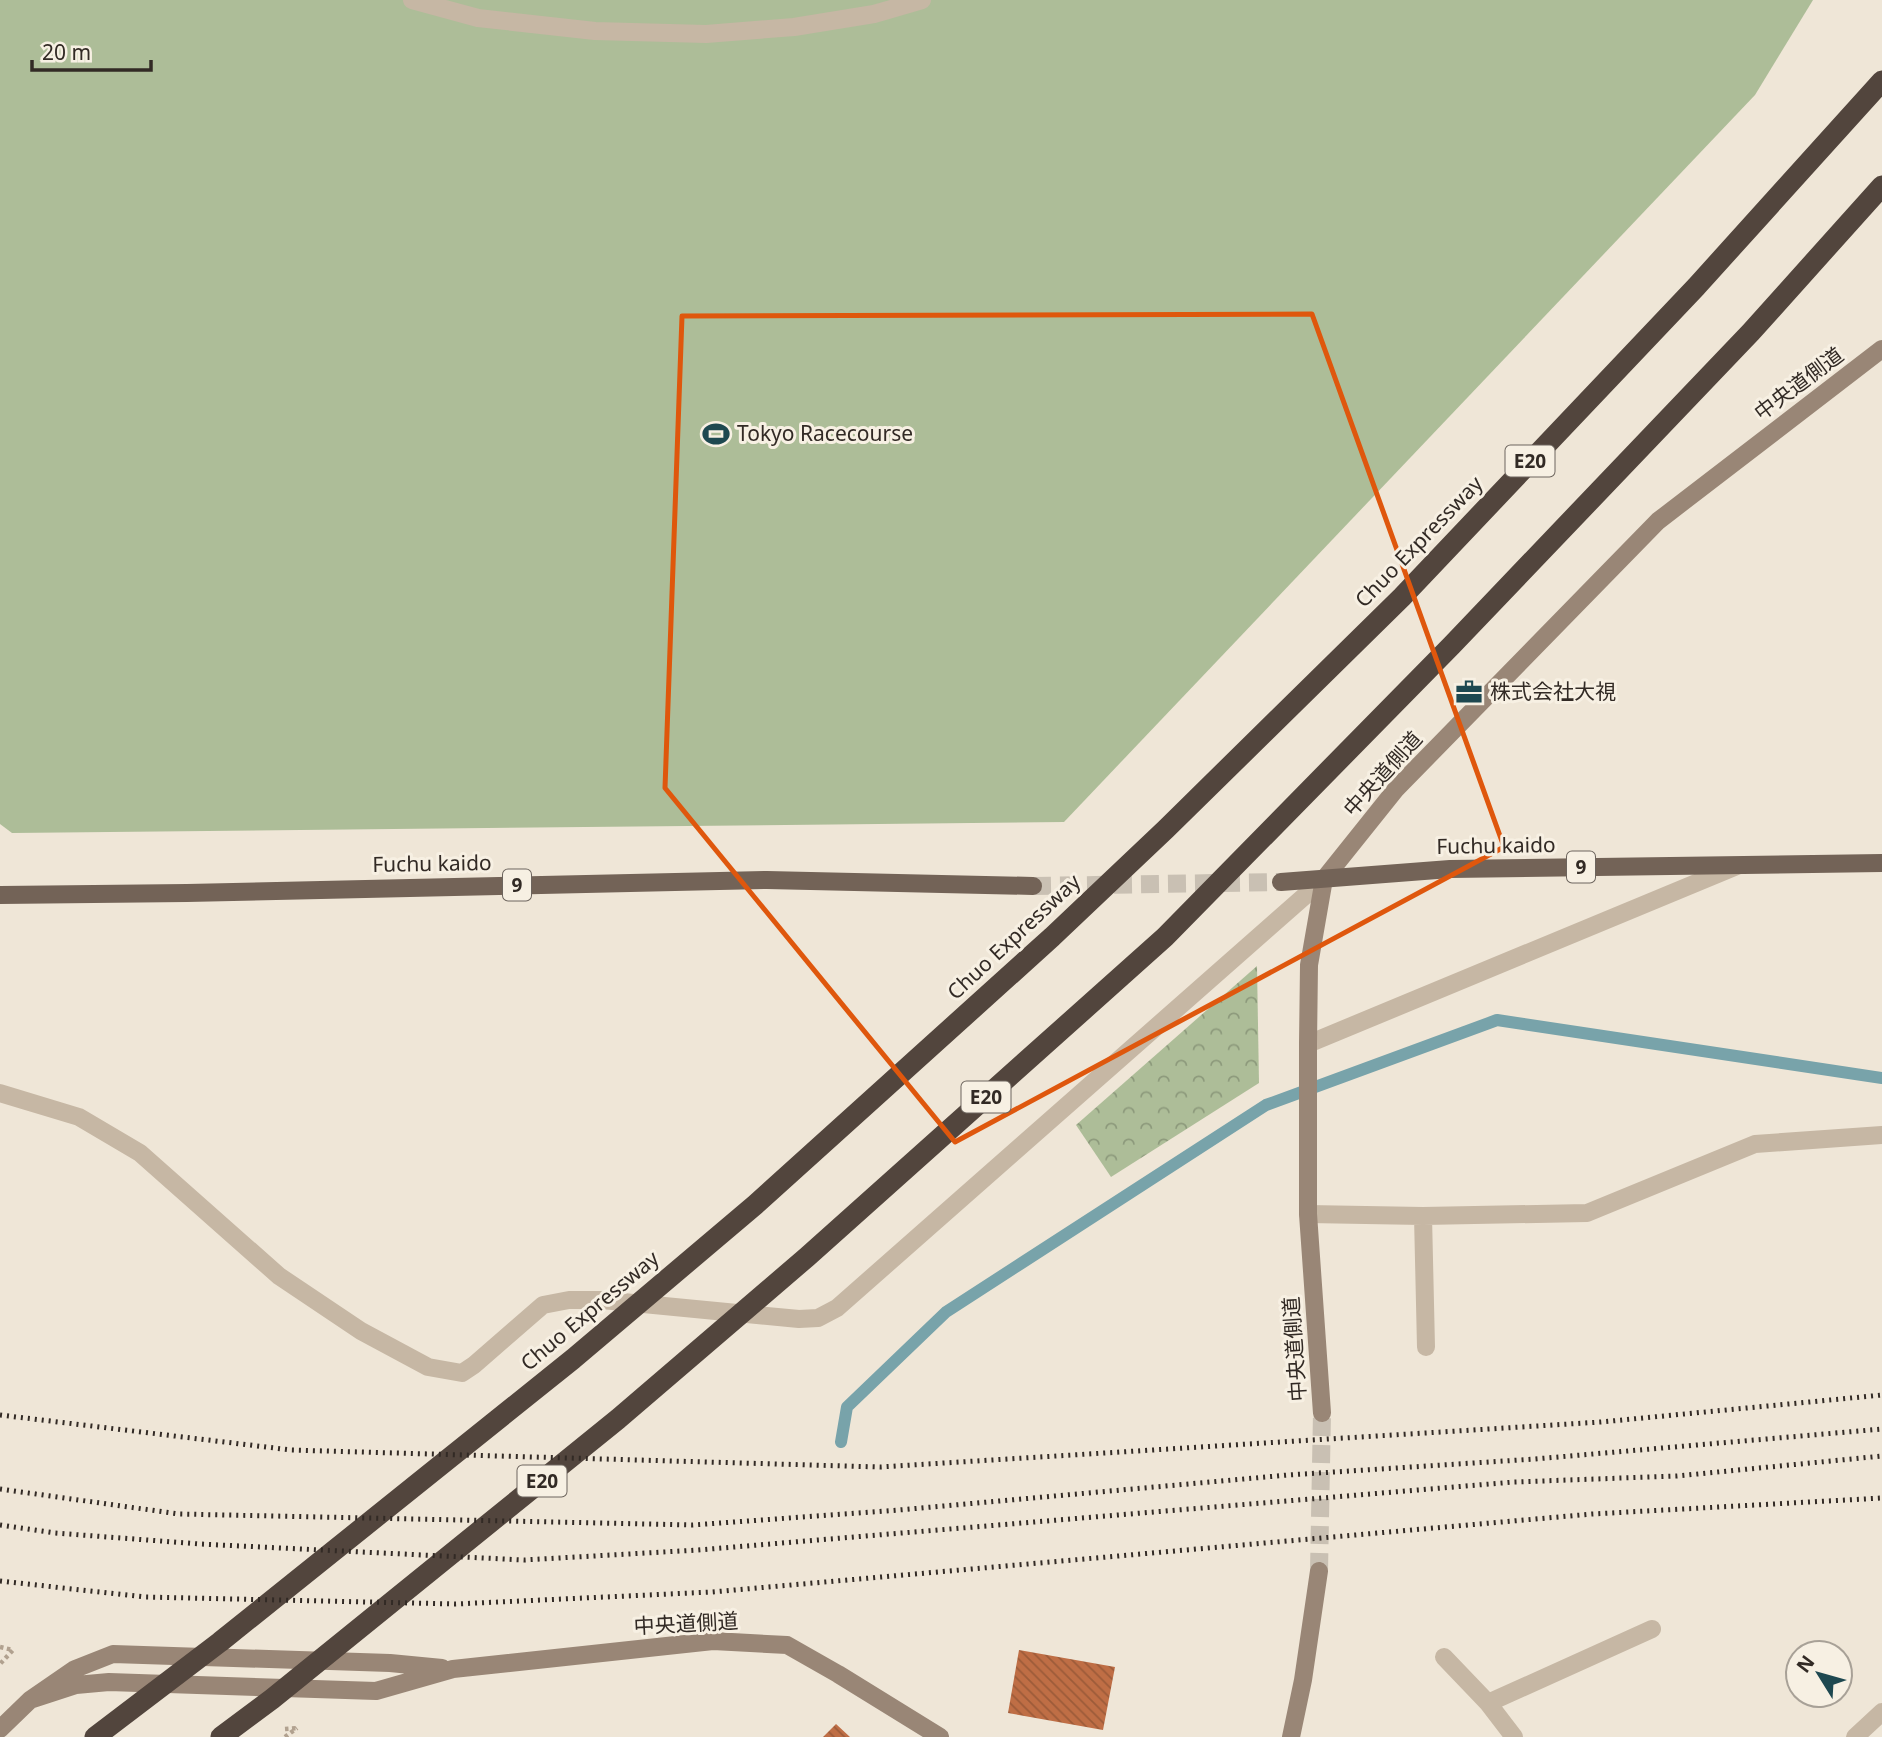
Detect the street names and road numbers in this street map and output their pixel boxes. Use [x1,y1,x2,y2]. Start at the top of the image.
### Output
street label: 中央道側道 [1748,340,1849,426]
road number: E20 [1506,446,1554,476]
street label: Chuo Expressway [1348,469,1488,613]
street label: 中央道側道 [1337,725,1428,822]
street label: Fuchu kaido [1436,830,1556,860]
street label: Fuchu kaido [372,848,492,878]
road number: 9 [1567,852,1595,882]
street label: Chuo Expressway [941,867,1086,1005]
road number: 9 [503,870,531,900]
road number: E20 [962,1082,1010,1112]
street label: Chuo Expressway [514,1244,665,1376]
street label: 中央道側道 [1276,1296,1312,1402]
road number: E20 [518,1466,566,1497]
street label: 中央道側道 [633,1606,739,1640]

